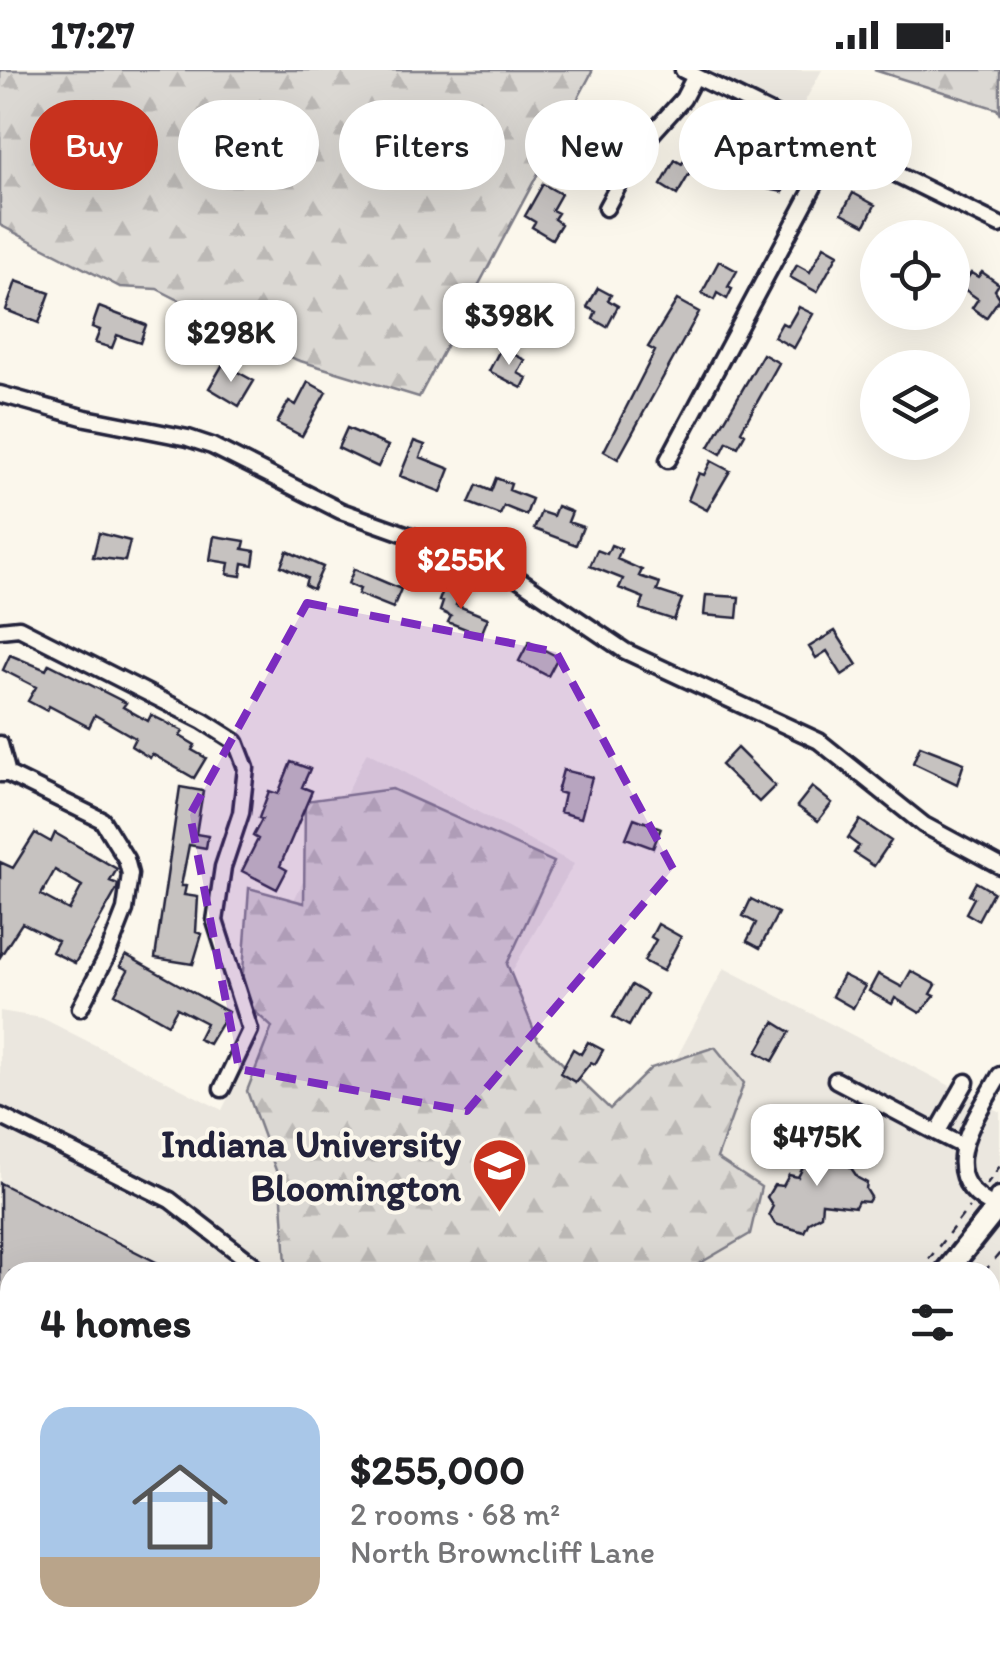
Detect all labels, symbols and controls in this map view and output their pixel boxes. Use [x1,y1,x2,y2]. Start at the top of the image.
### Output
text: 17:27 [50,12,135,58]
chip: Buy [30,100,158,190]
chip: Rent [178,100,319,190]
chip: Filters [339,100,505,190]
chip: New [525,100,659,190]
chip: Apartment [679,100,912,190]
map controls [860,220,970,460]
button: locate [860,220,970,330]
pin: $398K [439,283,579,368]
text: $398K [465,296,553,334]
pin: $298K [161,300,301,385]
text: $298K [187,313,275,351]
button: layers [860,350,970,460]
pin: $255K [391,527,531,612]
text: $255K [417,540,505,578]
pin: $475K [747,1104,887,1189]
text: $475K [773,1117,861,1155]
place label: Indiana University Bloomington [161,1121,462,1211]
school or university icon: Indiana University Bloomington [470,1136,530,1215]
icon: filters [905,1295,960,1350]
text: 4 homes [40,1297,191,1348]
text: $255,000 [350,1444,525,1495]
icon: home [120,1447,240,1567]
text: 2 rooms · 68 m² [350,1495,560,1533]
text: North Browncliff Lane [350,1533,655,1571]

